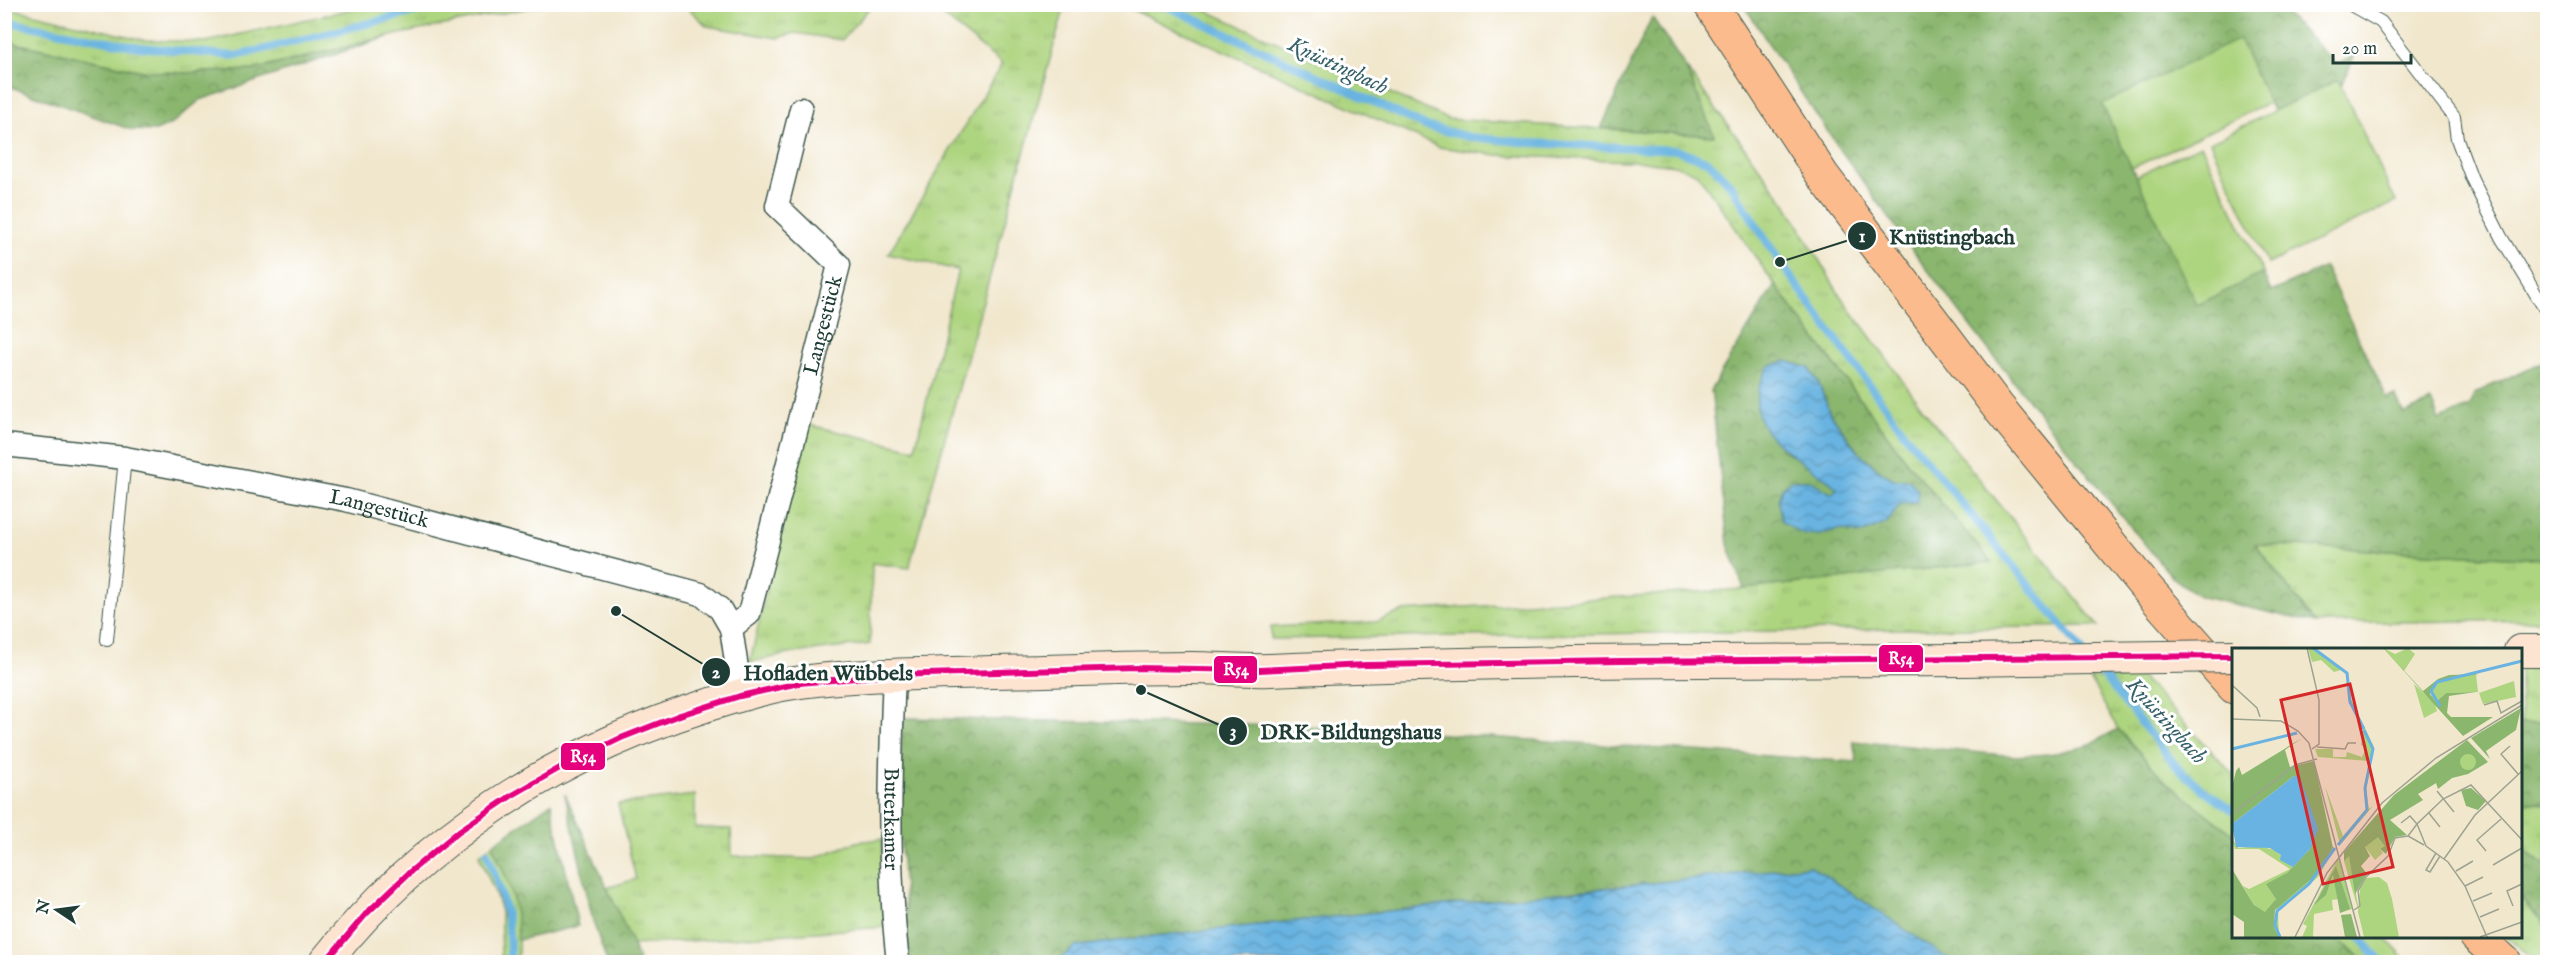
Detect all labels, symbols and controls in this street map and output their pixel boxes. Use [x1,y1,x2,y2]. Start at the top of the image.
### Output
scale bar [2333,27,2411,65]
water label: Knüstingbach [1283,30,1392,101]
text: 20 m [2342,38,2377,61]
callout: Knüstingbach [1847,216,2027,256]
text: Knüstingbach [1889,224,2015,252]
text: 1 [1859,226,1866,249]
street label: Langestück [798,272,849,378]
street label: Langestück [327,484,433,535]
line badge: R54 [1878,644,1924,673]
inset map [2232,648,2522,937]
text: R54 [1888,650,1915,670]
callout: Hofladen Wübbels [701,652,925,692]
line badge: R54 [1213,655,1258,684]
text: Hofladen Wübbels [743,660,913,688]
text: R54 [1223,661,1250,681]
text: 2 [712,662,721,685]
water label: Knüstingbach [2119,671,2212,770]
callout: DRK-Bildungshaus [1218,711,1453,751]
text: DRK-Bildungshaus [1260,719,1442,747]
text: 3 [1230,721,1236,744]
line badge: R54 [560,742,606,771]
text: R54 [570,748,597,768]
street label: Buterkamer [877,767,905,871]
north arrow [27,880,87,940]
text: N [33,898,56,917]

